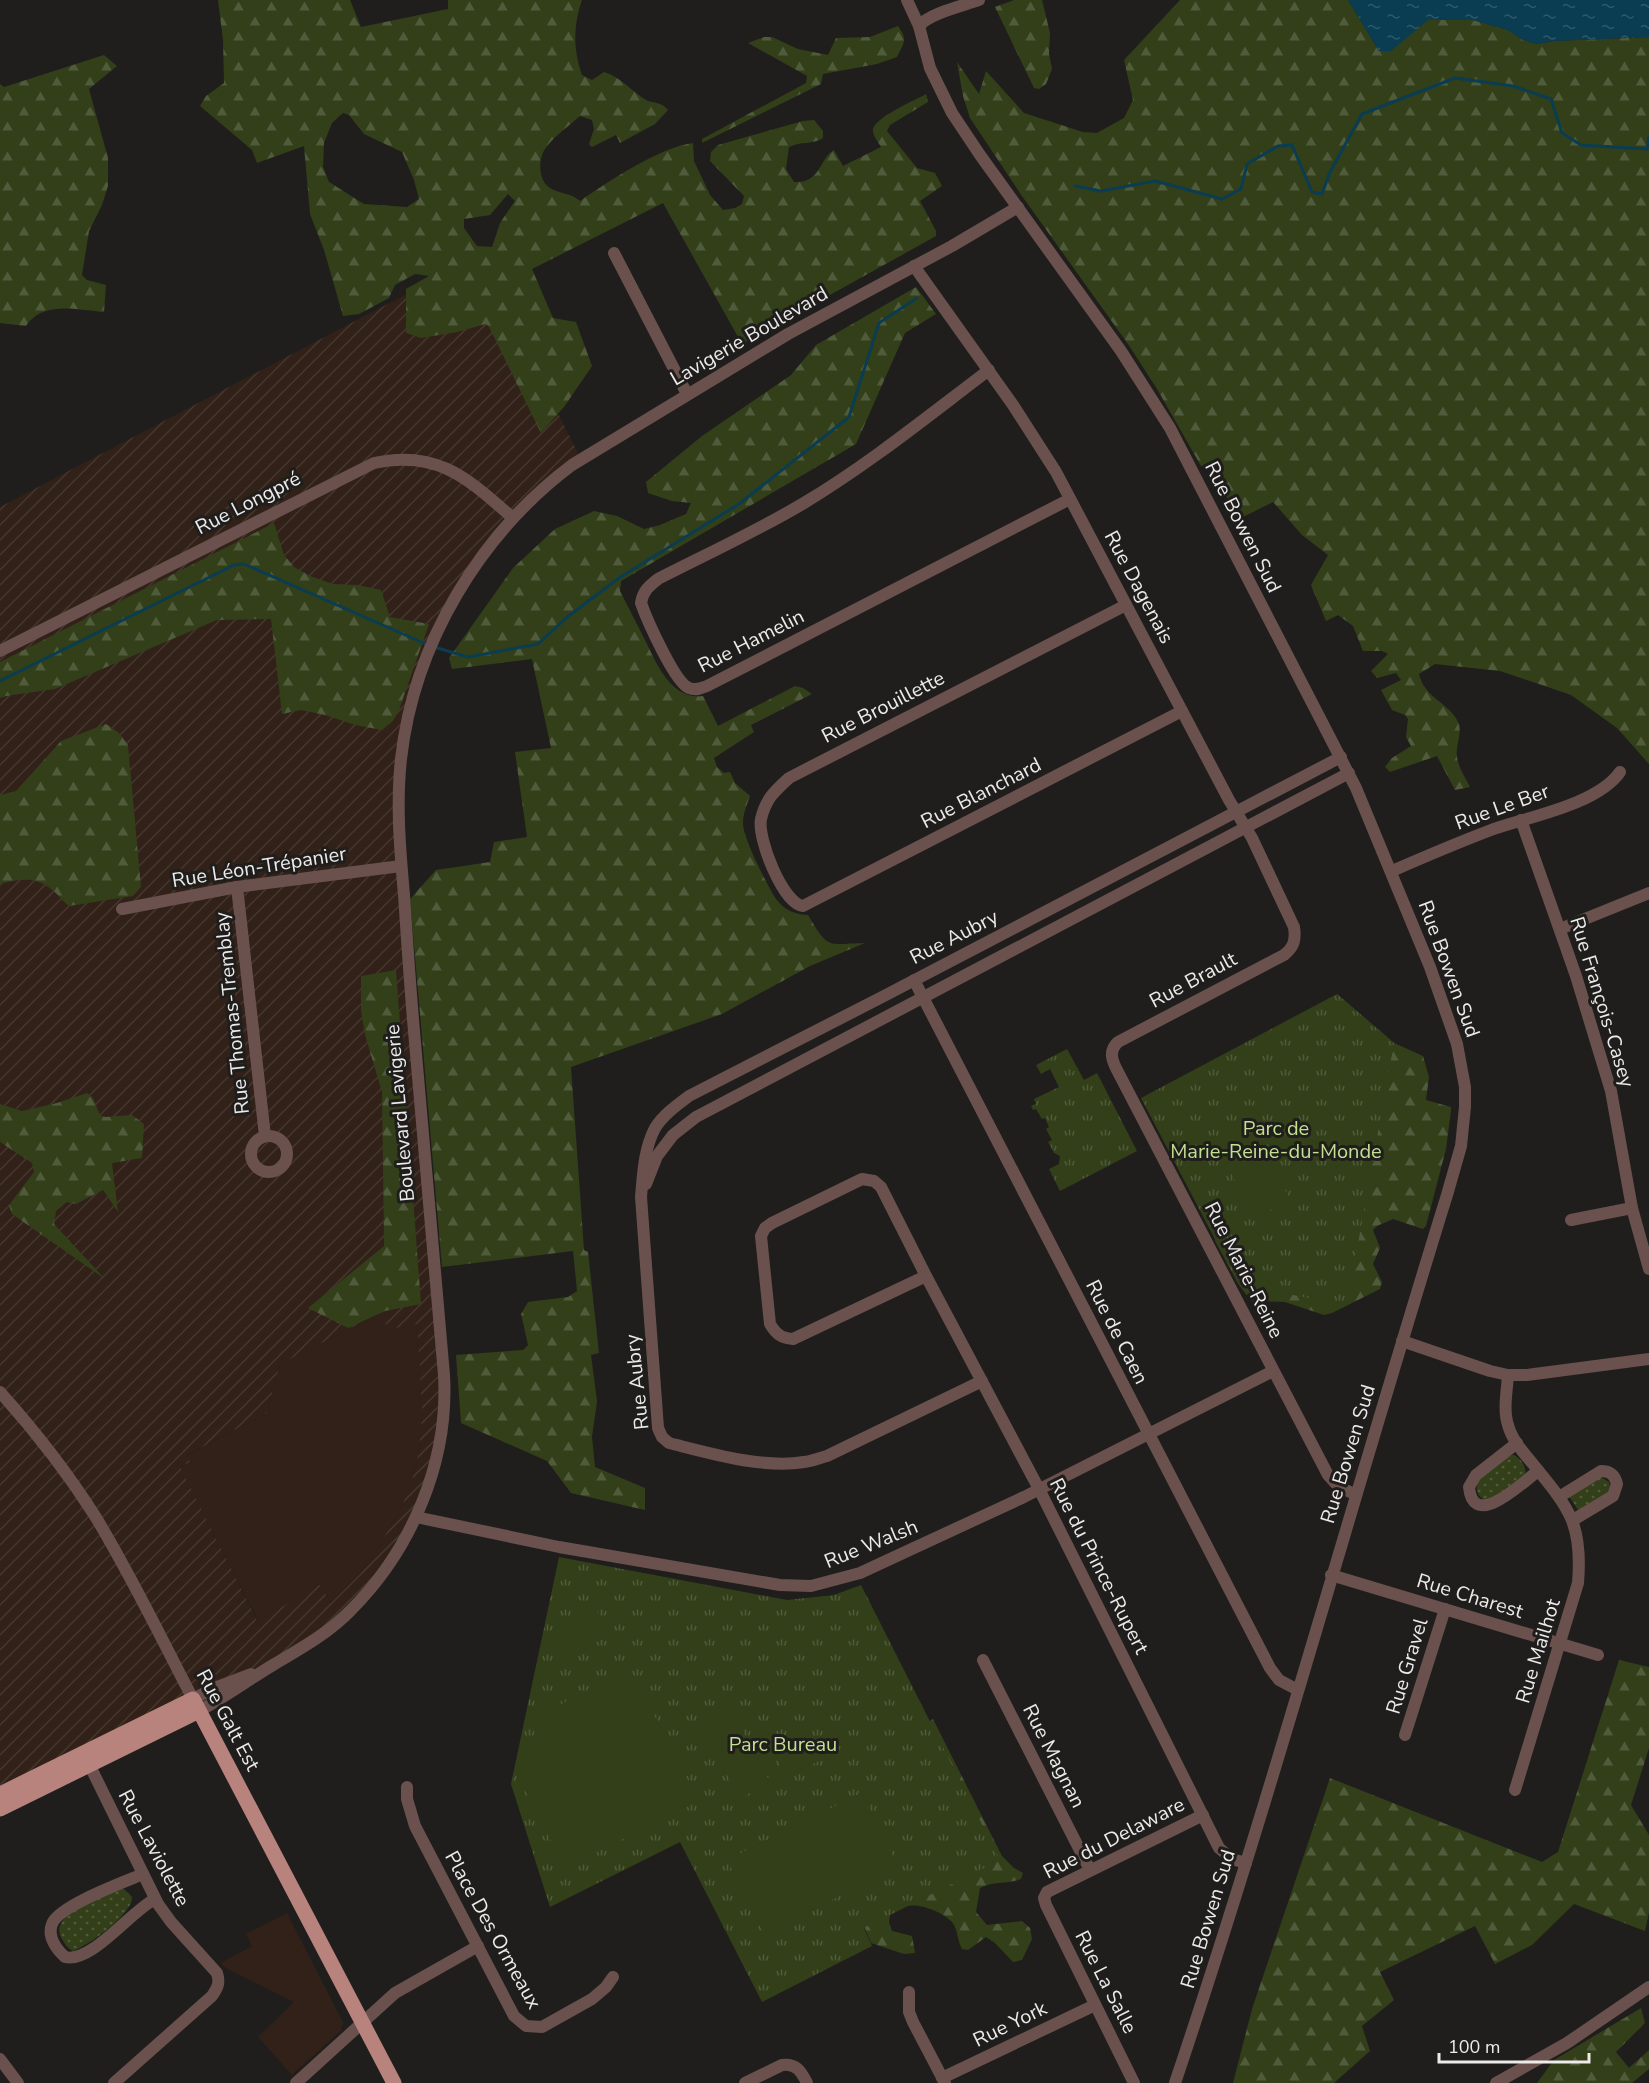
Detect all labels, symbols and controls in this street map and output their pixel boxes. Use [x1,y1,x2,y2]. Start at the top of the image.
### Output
street label: Lavigerie Boulevard [665,280,833,392]
street label: Rue Bowen Sud [1198,457,1288,597]
street label: Rue Longpré [191,465,305,541]
street label: Rue Dagenais [1098,526,1180,648]
street label: Rue Hamelin [693,603,809,679]
street label: Rue Brouillette [817,664,949,750]
street label: Rue Blanchard [916,751,1046,835]
street label: Rue Le Ber [1451,778,1553,836]
street label: Rue Léon-Trépanier [170,840,348,894]
street label: Rue Bowen Sud [1412,897,1486,1041]
street label: Rue Aubry [905,903,1003,971]
street label: Rue Thomas-Tremblay [208,910,256,1116]
street label: Rue François-Casey [1563,913,1641,1091]
street label: Rue Brault [1144,945,1242,1014]
street label: Boulevard Lavigerie [379,1023,421,1203]
park label: Parc de Marie-Reine-du-Monde [1170,1115,1382,1165]
street label: Rue Marie-Reine [1198,1197,1290,1343]
street label: Rue de Caen [1079,1275,1155,1389]
street label: Rue Aubry [618,1332,655,1431]
street label: Rue Bowen Sud [1314,1381,1382,1527]
street label: Rue du Prince-Rupert [1043,1473,1156,1659]
street label: Rue Walsh [820,1513,922,1575]
street label: Rue Charest [1413,1567,1527,1625]
street label: Rue Mailhot [1509,1594,1567,1707]
street label: Rue Gravel [1380,1615,1434,1717]
street label: Rue Galt Est [190,1664,267,1776]
street label: Rue Magnan [1016,1699,1092,1813]
park label: Parc Bureau [729,1731,837,1758]
street label: Rue Laviolette [112,1785,196,1911]
street label: Rue du Delaware [1039,1791,1189,1885]
street label: Place Des Ormeaux [438,1846,548,2014]
street label: Rue Bowen Sud [1174,1846,1242,1992]
street label: Rue La Salle [1068,1926,1144,2038]
street label: Rue York [969,1994,1052,2053]
scale bar [1439,2026,1589,2064]
text: 100 m [1448,2035,1500,2059]

